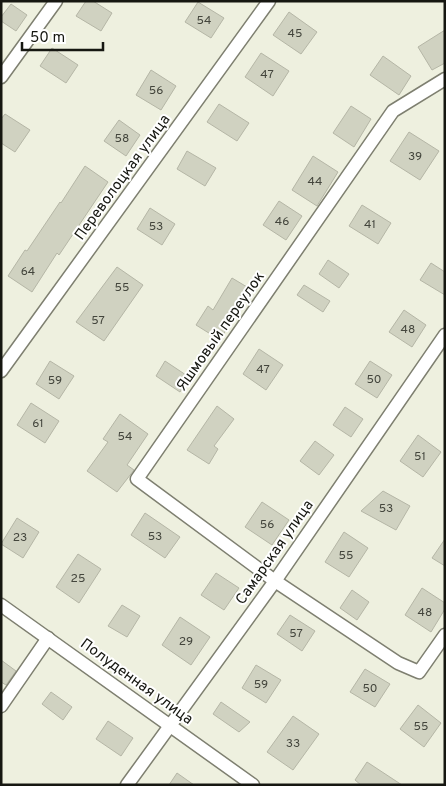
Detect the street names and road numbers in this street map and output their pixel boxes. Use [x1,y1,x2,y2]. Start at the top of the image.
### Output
street label: Переволоцкая улица [71,111,175,244]
street label: Яшмовый переулок [173,268,270,395]
street label: Самарская улица [232,497,318,609]
street label: Полуденная улица [76,635,196,730]

